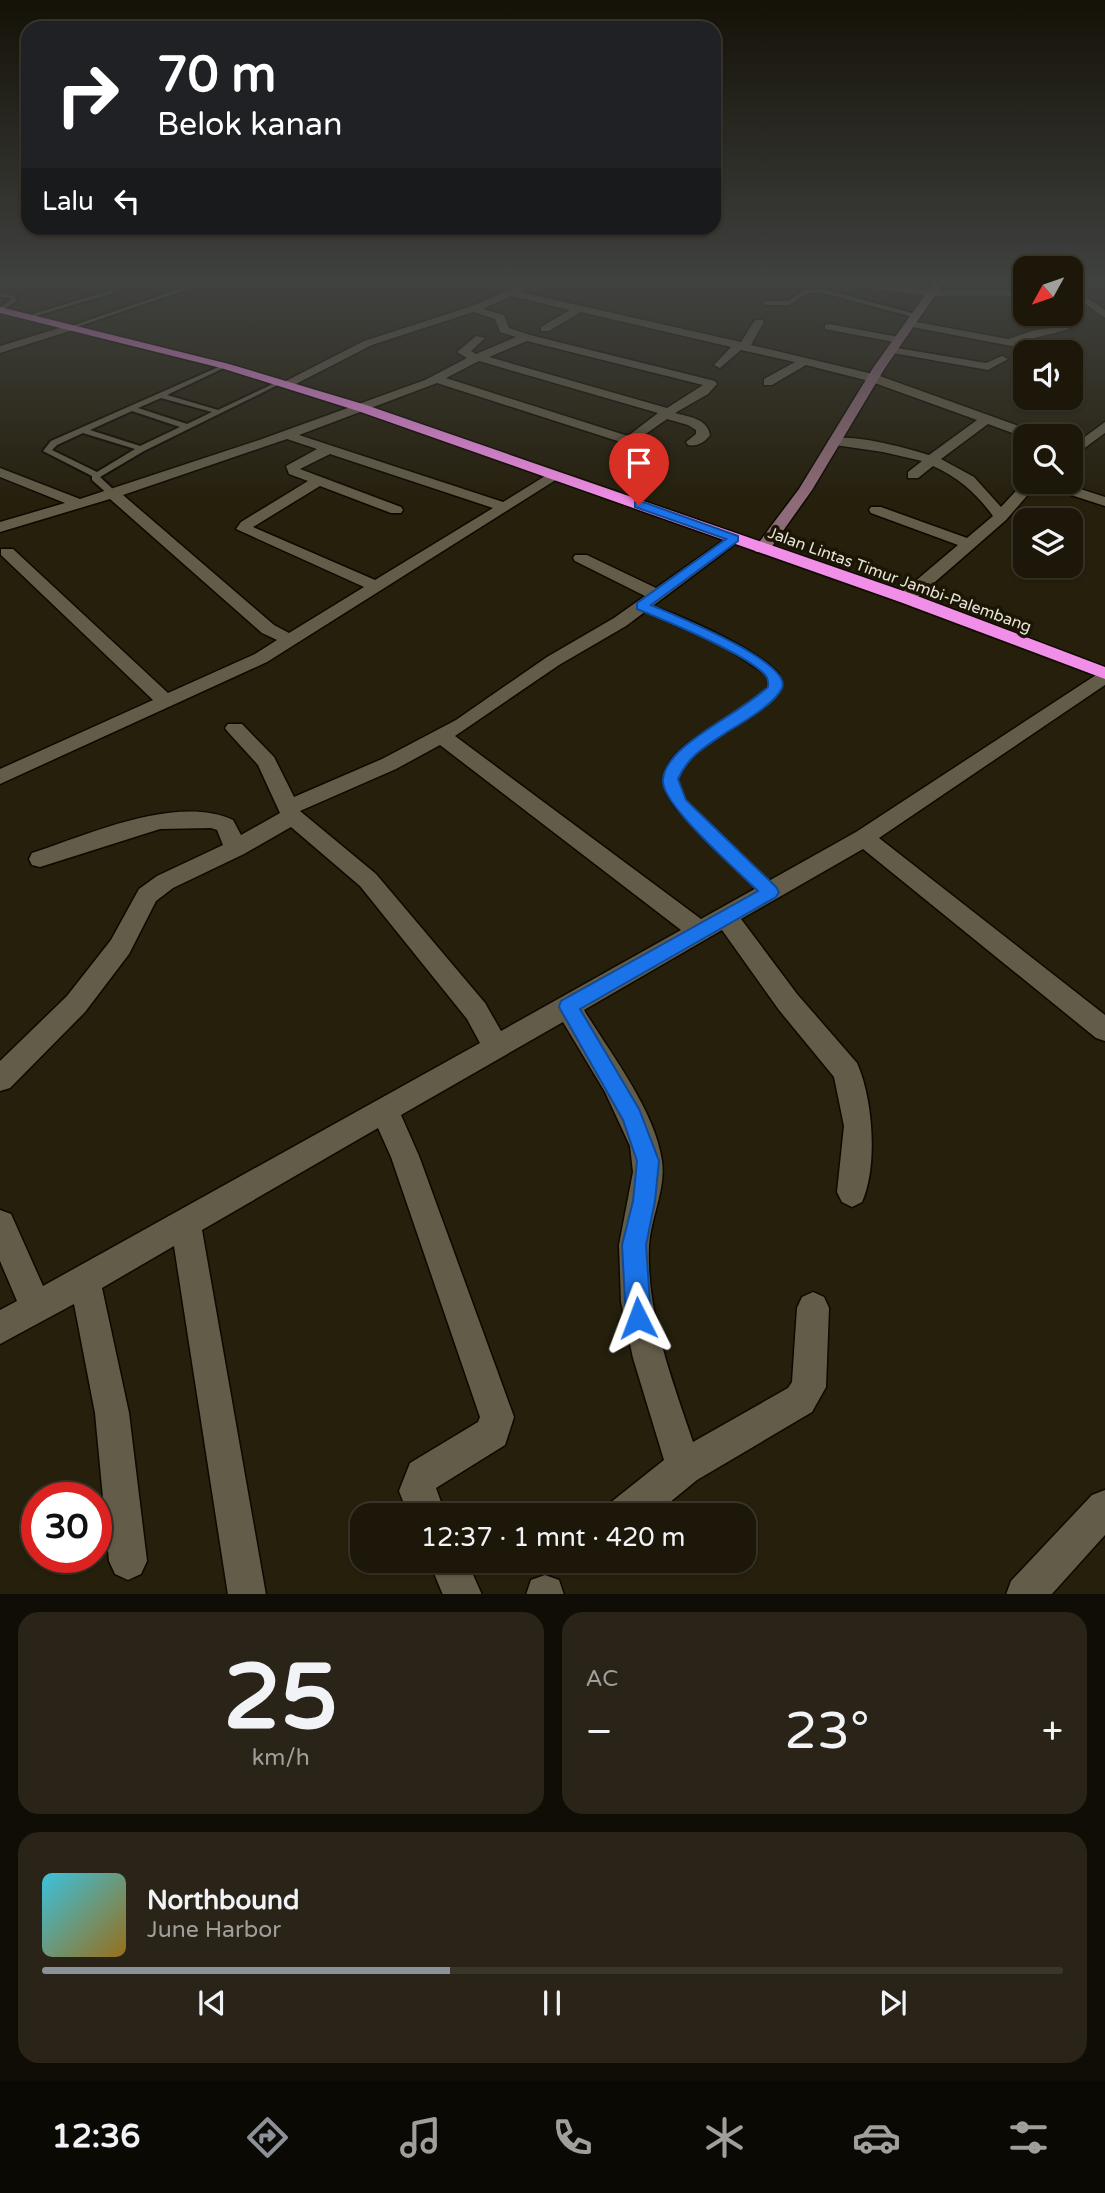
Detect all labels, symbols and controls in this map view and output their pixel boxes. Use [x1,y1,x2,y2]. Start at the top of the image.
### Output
text: 70 m [157,46,276,105]
icon: right [42,49,133,140]
text: Belok kanan [157,106,342,144]
icon: left [108,182,146,220]
text: Lalu [42,186,94,217]
north arrow [1013,256,1083,326]
map controls [1013,256,1083,578]
button: sound [1013,340,1083,410]
button: search [1013,424,1083,494]
pin [609,433,669,505]
icon: arrive [620,444,658,482]
button: layers [1013,508,1083,578]
street label: Jalan Lintas Timur Jambi-Palembang [765,523,1034,637]
position arrow [601,1281,675,1355]
speed limit sign: 30 [21,1482,112,1573]
text: 12:37 · 1 mnt · 420 m [421,1522,685,1553]
text: 25 [224,1643,338,1753]
text: AC [586,1665,618,1693]
text: 23° [785,1700,870,1763]
text: − [586,1709,613,1755]
text: + [1042,1709,1063,1755]
text: km/h [252,1744,310,1772]
text: Northbound [147,1885,299,1916]
text: June Harbor [147,1916,281,1944]
icon: previous [193,1984,231,2022]
icon: pause [533,1984,571,2022]
icon: next [874,1984,912,2022]
icon: directions [243,2113,292,2162]
icon: music [396,2113,445,2162]
icon: phone [548,2113,597,2162]
icon: climate [700,2113,749,2162]
icon: car [852,2113,901,2162]
icon: filters [1004,2113,1053,2162]
text: 12:36 [52,2118,140,2156]

